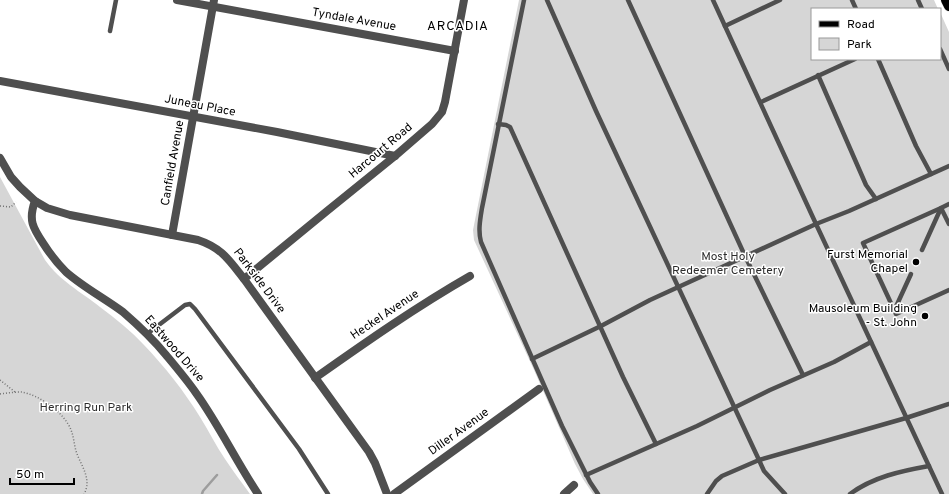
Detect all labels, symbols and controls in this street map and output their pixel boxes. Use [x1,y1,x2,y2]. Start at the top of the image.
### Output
street label: Tyndale Avenue [311,5,397,35]
legend [811,8,941,60]
text: Road [847,17,875,33]
district label: ARCADIA [427,19,489,35]
text: Park [847,37,872,53]
street label: Juneau Place [163,91,237,121]
street label: Canfield Avenue [158,119,188,207]
street label: Harcourt Road [346,120,416,182]
street label: Parkside Drive [229,245,289,317]
place label: Furst Memorial Chapel [827,247,908,277]
park label: Most Holy Redeemer Cemetery [672,249,784,279]
marker: Furst Memorial Chapel [911,257,921,267]
street label: Heckel Avenue [348,286,422,344]
place label: Mausoleum Building - St. John [809,301,917,331]
marker: Mausoleum Building - St. John [920,311,930,321]
street label: Eastwood Drive [141,312,207,386]
park label: Herring Run Park [40,400,132,416]
street label: Diller Avenue [425,405,493,459]
scale bar [10,460,74,486]
text: 50 m [16,467,44,483]

